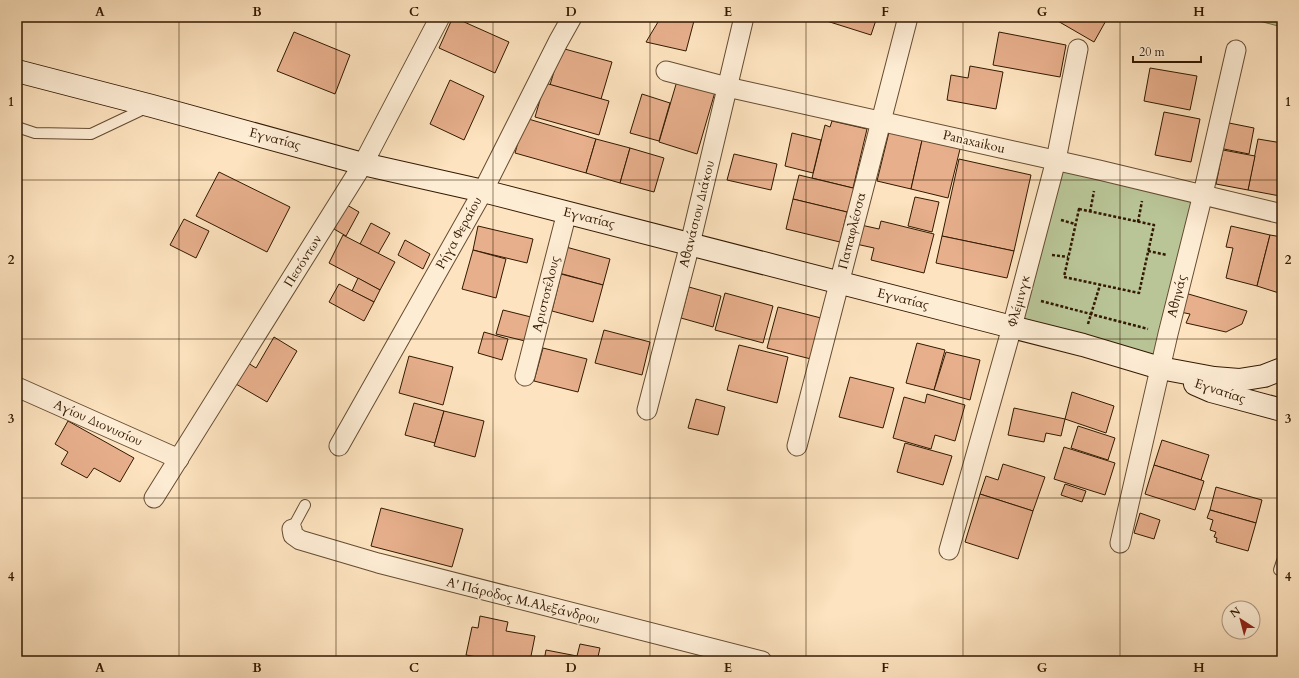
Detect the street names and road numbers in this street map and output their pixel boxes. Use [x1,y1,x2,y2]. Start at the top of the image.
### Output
street label: Εγνατίας [247,123,303,155]
street label: Panaxaikou [941,126,1007,158]
street label: Αθανάσιου Διάκου [675,158,719,269]
street label: Παπαφλέσσα [834,191,870,271]
street label: Ρήγα Φεραίου [432,193,486,272]
street label: Εγνατίας [561,203,617,233]
street label: Πεσόντων [280,231,326,291]
street label: Αριστοτέλους [528,254,564,334]
street label: Αθηνάς [1163,272,1191,319]
street label: Φλέμινγκ [1003,273,1035,329]
street label: Εγνατίας [875,284,931,314]
street label: Εγνατίας [1192,374,1248,408]
street label: Αγίου Διονυσίου [51,395,146,451]
street label: Α' Πάροδος Μ.Αλεξάνδρου [444,573,602,629]

